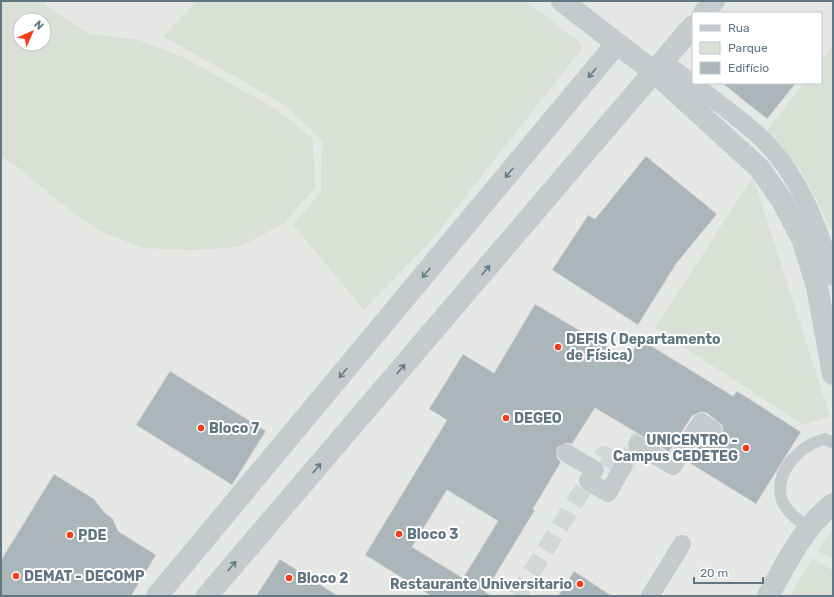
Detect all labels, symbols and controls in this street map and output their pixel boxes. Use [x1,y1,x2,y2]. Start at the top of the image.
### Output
north arrow [12,12,52,52]
legend [692,12,822,84]
text: N [31,18,46,33]
text: Rua [728,21,750,35]
text: Parque [728,41,768,55]
text: Edifício [728,61,769,75]
one-way arrow [587,68,596,78]
one-way arrow [504,168,513,178]
one-way arrow [481,265,490,275]
one-way arrow [421,268,430,279]
place label: DEFIS ( Departamento de Física) [566,331,721,364]
marker: DEFIS ( Departamento de Física) [553,342,563,352]
one-way arrow [397,363,406,374]
one-way arrow [338,368,347,379]
place label: DEGEO [514,410,562,427]
marker: DEGEO [501,413,511,423]
place label: Bloco 7 [209,420,259,437]
marker: Bloco 7 [196,423,206,433]
place label: UNICENTRO - Campus CEDETEG [613,432,738,465]
marker: UNICENTRO - Campus CEDETEG [741,443,751,453]
one-way arrow [312,462,321,473]
place label: Bloco 3 [407,526,458,543]
place label: PDE [78,527,106,544]
marker: Bloco 3 [394,529,404,539]
marker: PDE [65,530,75,540]
scale bar [694,559,763,585]
one-way arrow [228,561,237,572]
text: 20 m [700,566,728,580]
place label: DEMAT - DECOMP [24,568,145,585]
place label: Bloco 2 [297,570,348,587]
marker: DEMAT - DECOMP [11,571,21,581]
marker: Bloco 2 [284,573,294,583]
place label: Restaurante Universitario [390,576,572,593]
marker: Restaurante Universitario [575,579,585,589]

